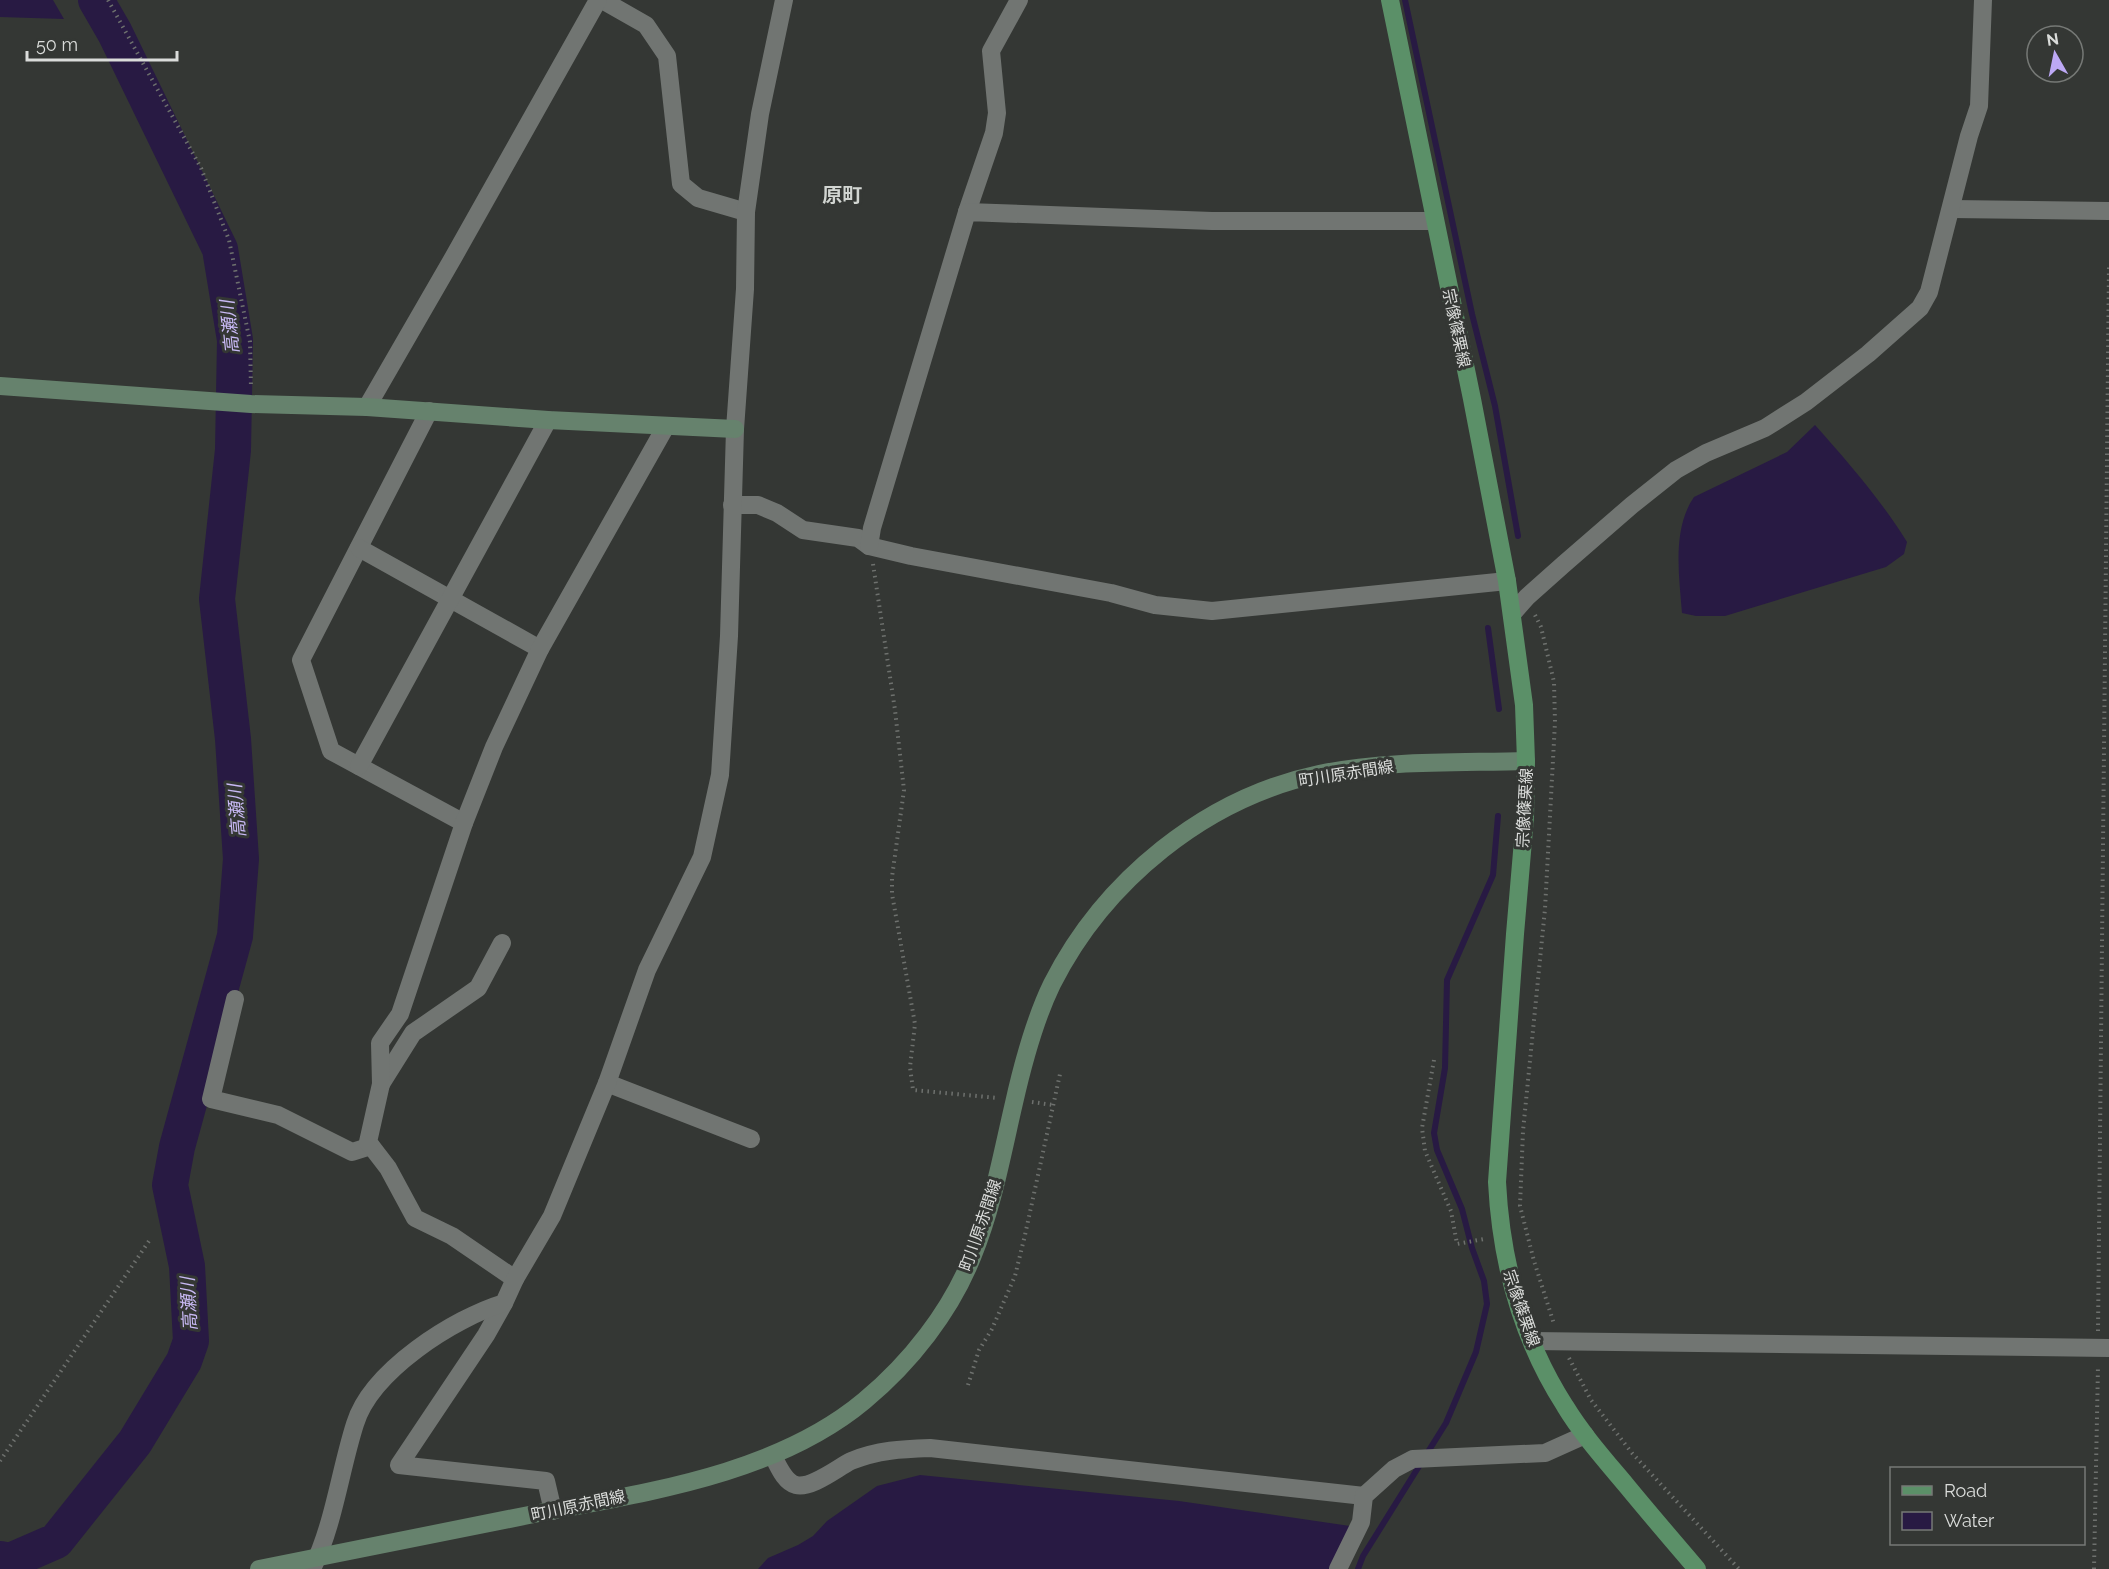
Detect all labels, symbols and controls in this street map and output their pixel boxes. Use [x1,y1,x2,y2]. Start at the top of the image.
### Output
scale bar [27,24,177,62]
north arrow [2025,24,2085,84]
text: N [2045,29,2060,50]
text: 50 m [36,34,78,55]
district label: 原町 [822,183,862,207]
street label: 宗像篠栗線 [1439,287,1474,369]
water label: 高瀬川 [216,297,243,355]
street label: 町川原赤間線 [1297,757,1395,790]
street label: 宗像篠栗線 [1513,768,1536,848]
water label: 高瀬川 [224,781,249,839]
street label: 町川原赤間線 [956,1177,1005,1274]
street label: 宗像篠栗線 [1500,1267,1544,1349]
water label: 高瀬川 [176,1275,200,1332]
legend [1890,1467,2085,1545]
text: Road [1944,1480,1987,1501]
street label: 町川原赤間線 [529,1486,627,1525]
text: Water [1944,1510,1995,1531]

